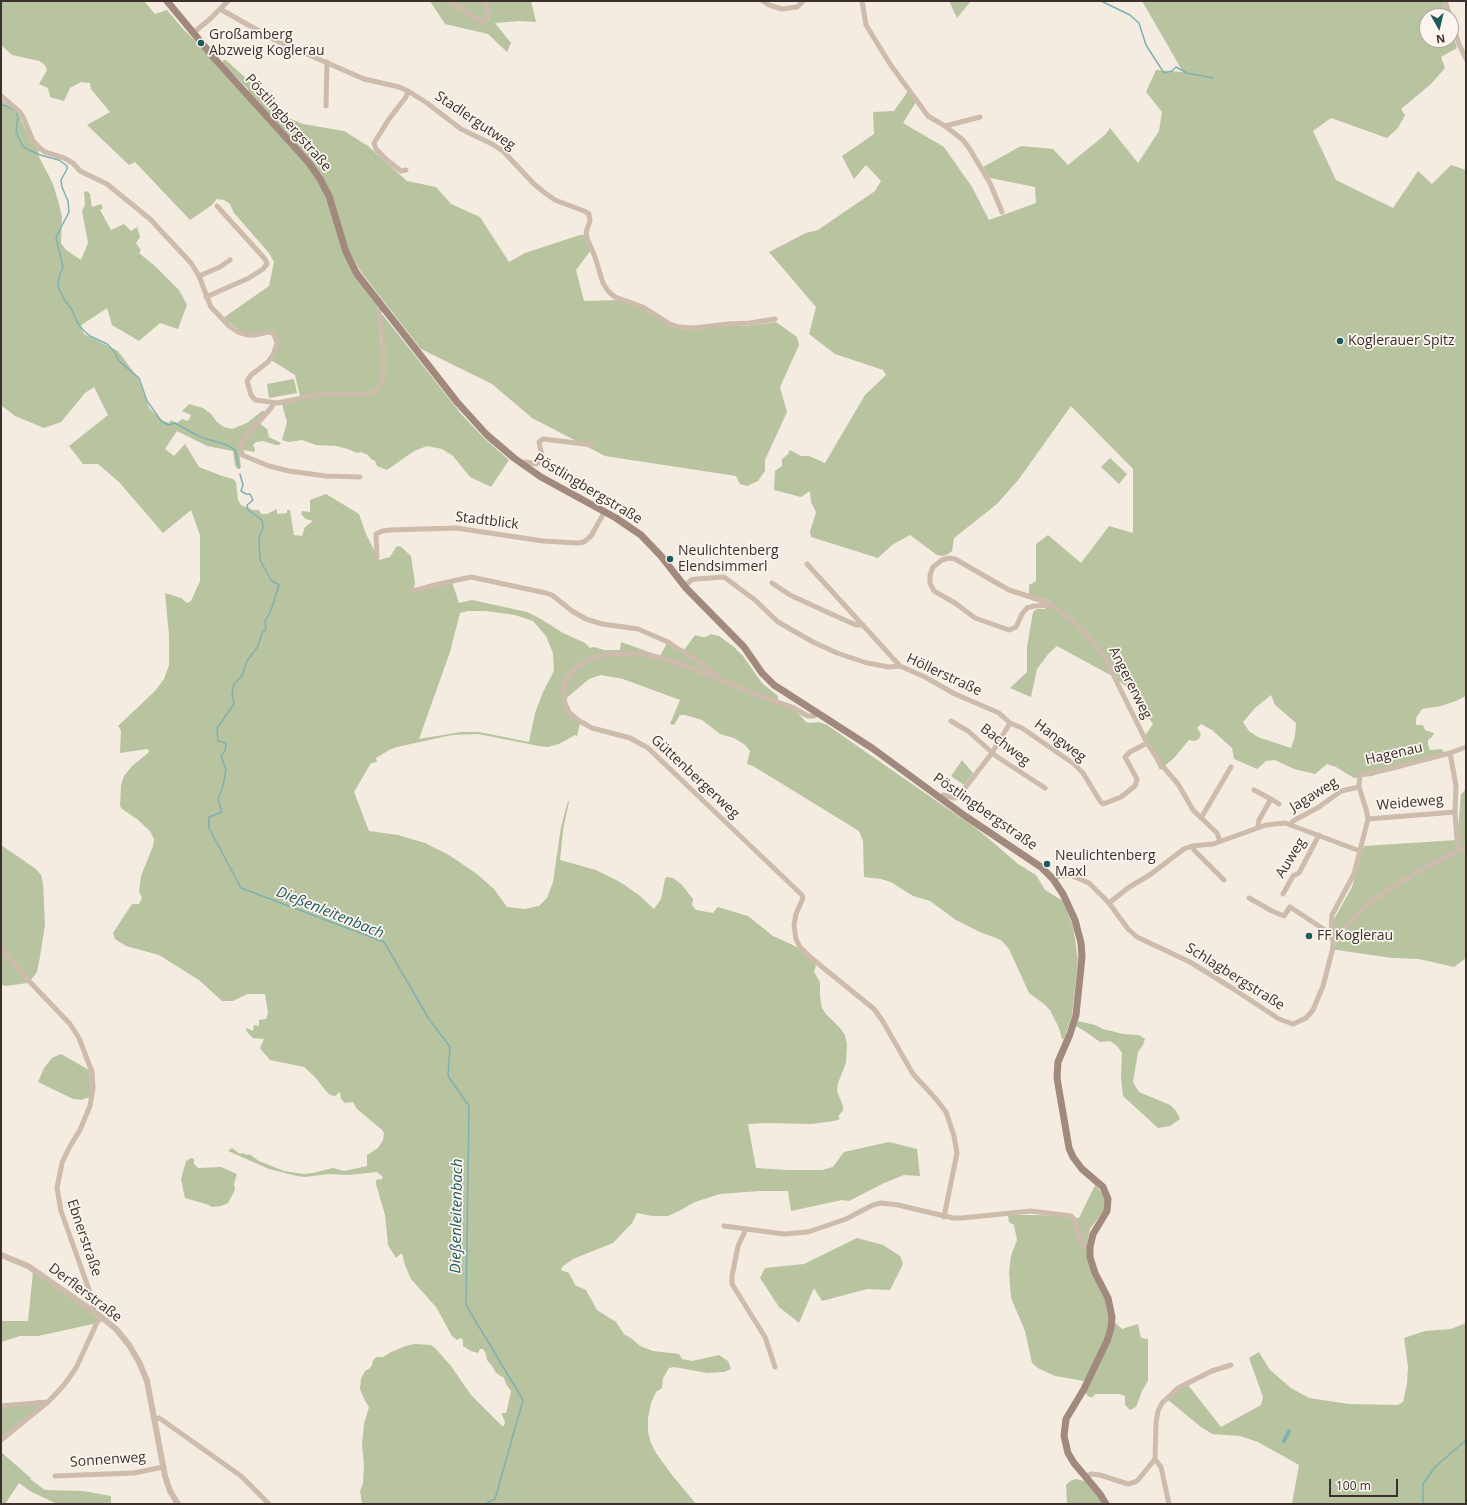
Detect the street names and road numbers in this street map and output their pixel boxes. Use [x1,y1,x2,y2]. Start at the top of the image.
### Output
street label: Pöstlingbergstraße [241,71,335,175]
street label: Stadlergutweg [431,88,519,154]
street label: Pöstlingbergstraße [531,450,645,528]
street label: Stadtblick [454,509,520,533]
street label: Angererweg [1105,644,1155,722]
street label: Höllerstraße [904,650,984,700]
street label: Hangweg [1031,716,1089,766]
street label: Bachweg [977,720,1033,770]
street label: Güttenbergerweg [647,732,743,822]
street label: Hagenau [1364,739,1424,769]
street label: Pöstlingbergstraße [930,770,1040,854]
street label: Jagaweg [1287,774,1341,816]
street label: Weideweg [1376,792,1444,814]
street label: Auweg [1272,835,1310,881]
street label: Schlagbergstraße [1182,940,1288,1014]
street label: Ebnerstraße [63,1197,105,1279]
street label: Derflerstraße [45,1260,125,1326]
street label: Sonnenweg [69,1449,147,1471]

